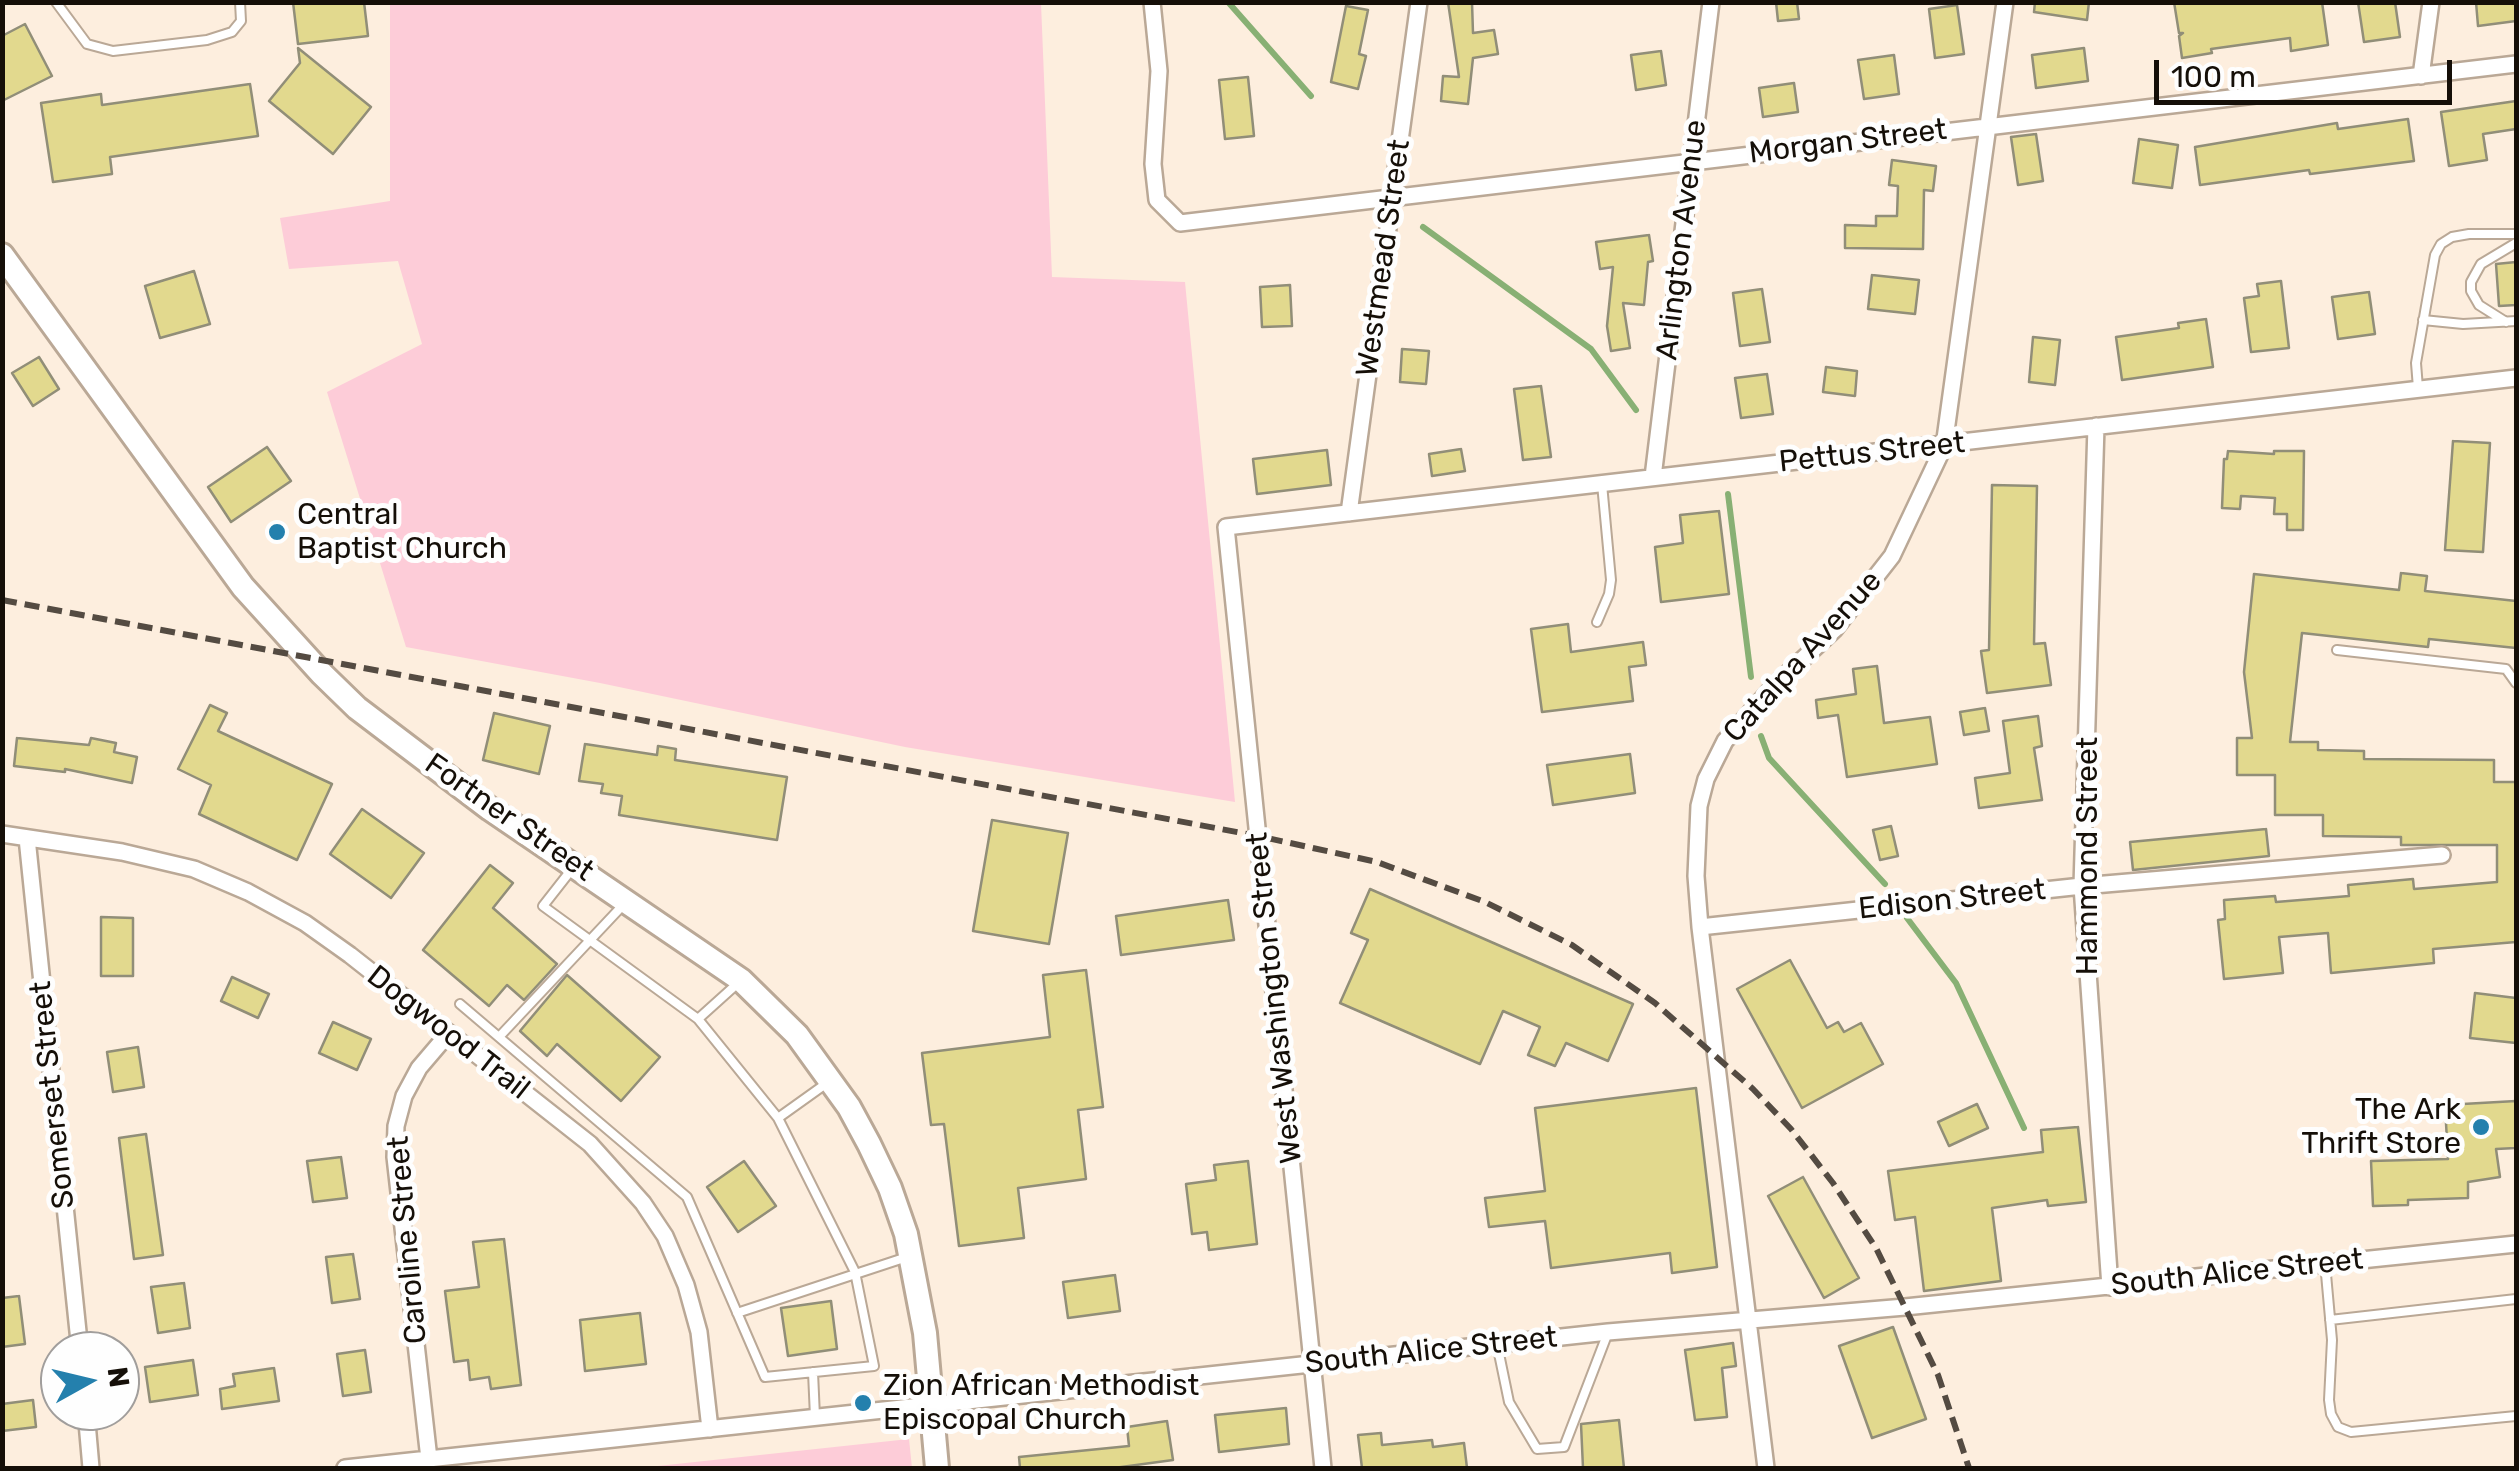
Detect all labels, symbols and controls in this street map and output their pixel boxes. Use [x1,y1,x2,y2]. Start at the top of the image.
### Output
scale bar [2159,40,2456,102]
text: 100 m [2171,59,2256,95]
street label: Morgan Street [1747,112,1949,172]
street label: Arlington Avenue [1649,118,1715,362]
street label: Westmead Street [1350,137,1418,379]
street label: Pettus Street [1777,425,1967,481]
place label: Central Baptist Church [297,497,507,568]
marker: Central Baptist Church [266,521,288,543]
street label: Catalpa Avenue [1716,564,1890,750]
street label: Hammond Street [2070,737,2106,975]
street label: Fortner Street [418,746,600,890]
street label: West Washington Street [1240,831,1310,1165]
street label: Edison Street [1857,872,2047,928]
street label: Dogwood Trail [360,958,536,1108]
street label: Somerset Street [23,979,83,1211]
place label: The Ark Thrift Store [2301,1092,2461,1162]
marker: The Ark Thrift Store [2470,1116,2492,1138]
street label: Caroline Street [381,1135,435,1345]
street label: South Alice Street [2109,1242,2365,1304]
street label: South Alice Street [1303,1320,1559,1382]
north arrow [40,1331,140,1431]
text: N [100,1365,136,1389]
place label: Zion African Methodist Episcopal Church [883,1368,1199,1438]
marker: Zion African Methodist Episcopal Church [852,1392,874,1414]

